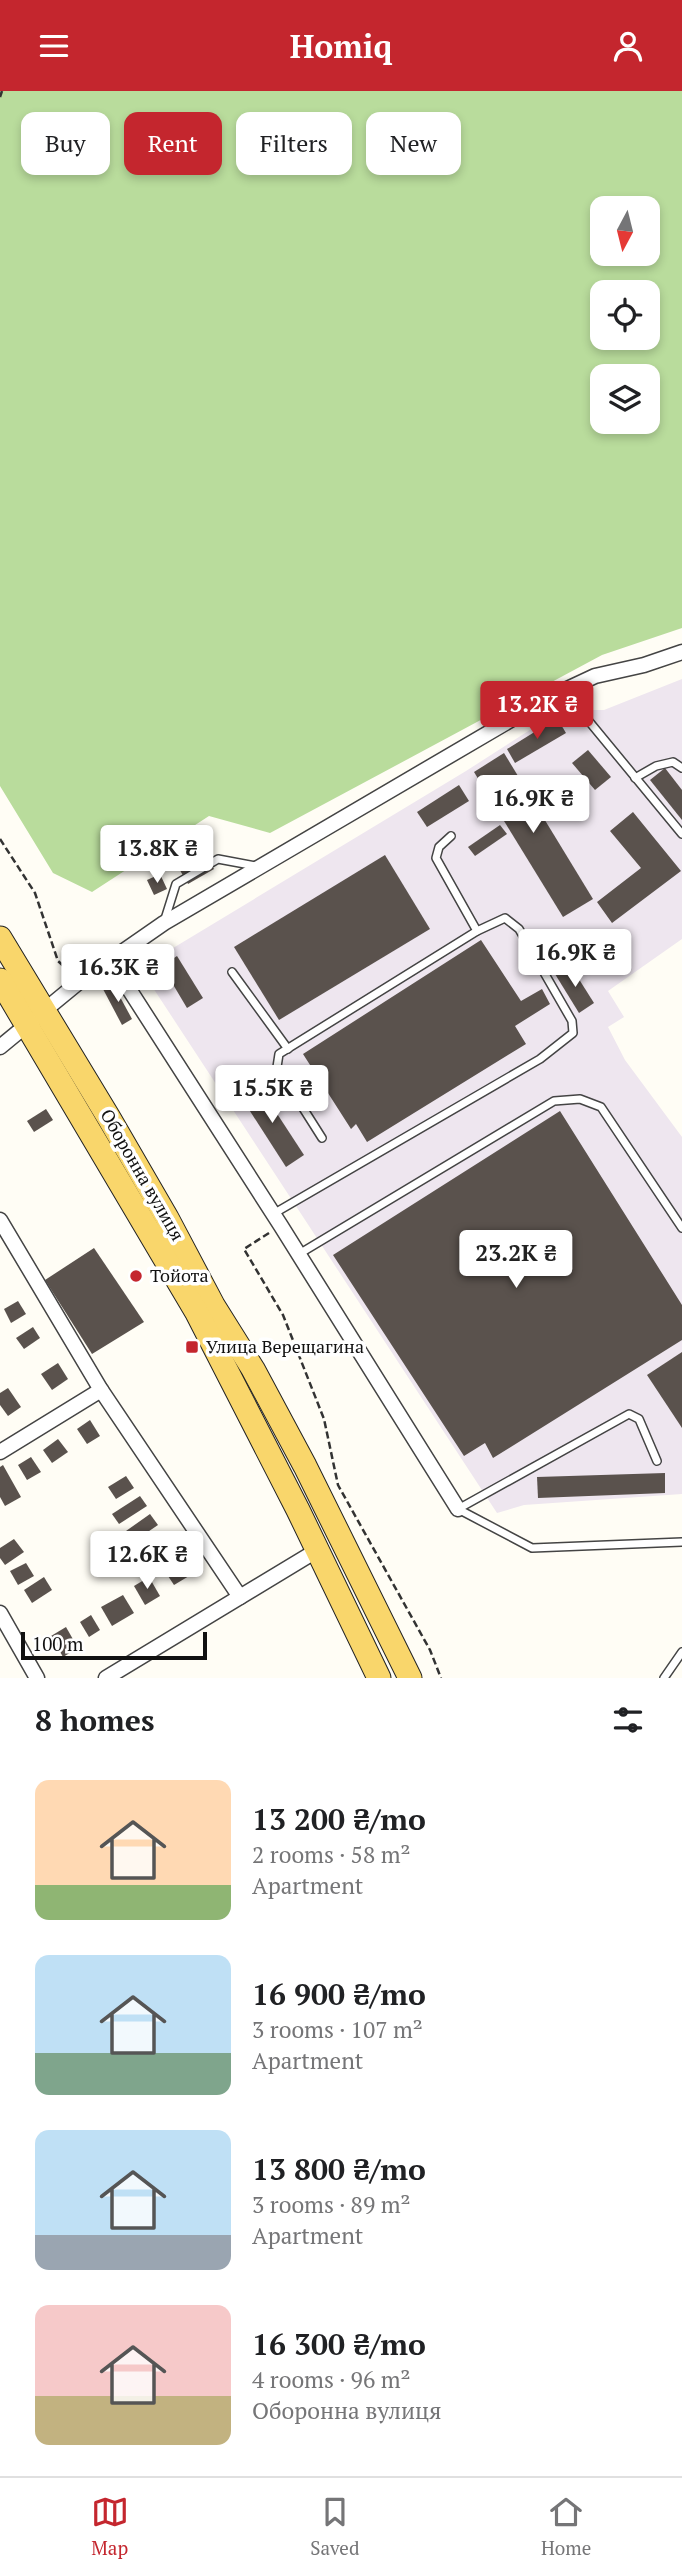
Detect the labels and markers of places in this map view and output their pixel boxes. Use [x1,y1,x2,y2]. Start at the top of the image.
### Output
pin: 13.2K ₴ [472,681,602,741]
pin: 16.9K ₴ [468,775,598,835]
pin: 13.8K ₴ [92,825,222,885]
pin: 16.9K ₴ [510,929,640,989]
pin: 16.3K ₴ [53,944,183,1004]
pin: 15.5K ₴ [207,1065,337,1125]
pin: 23.2K ₴ [451,1231,581,1290]
place label: Тойота [150,1263,209,1287]
marker: Тойота [128,1268,144,1284]
place label: Улица Верещагина [206,1334,364,1358]
marker: Улица Верещагина [184,1339,200,1355]
pin: 12.6K ₴ [82,1531,212,1591]

